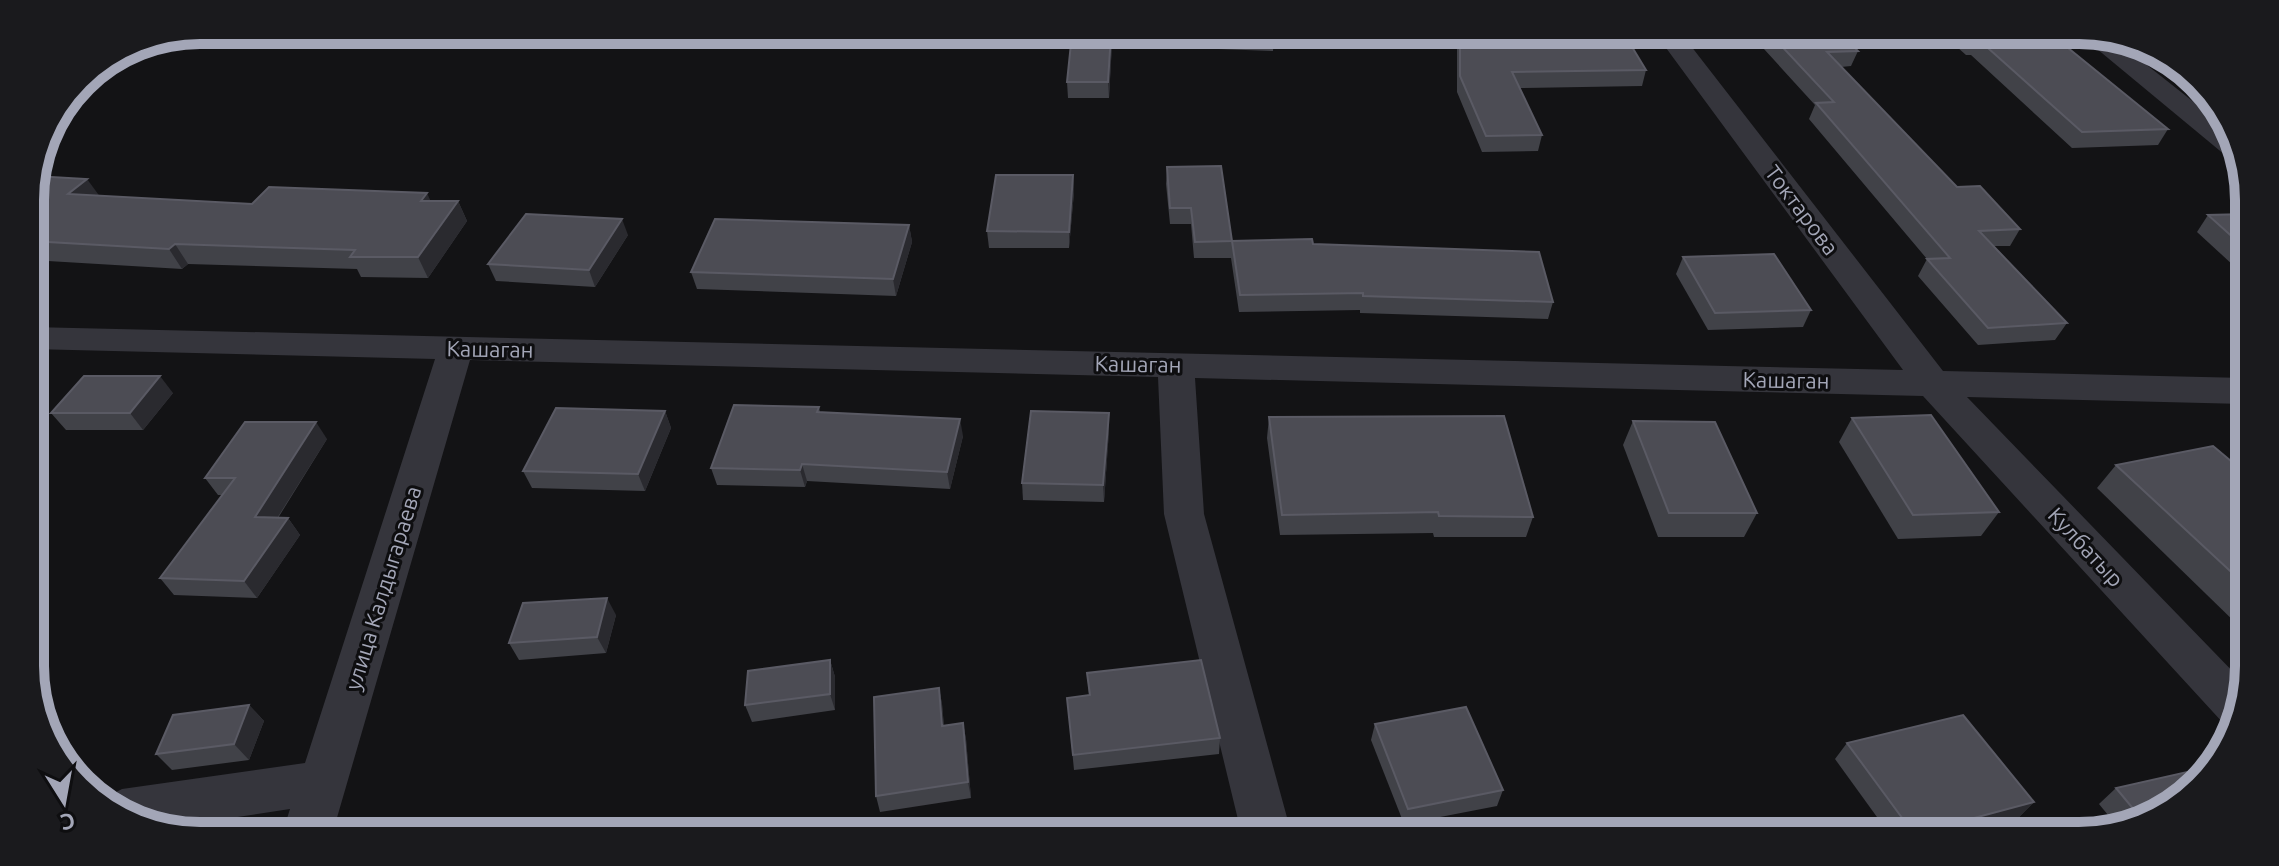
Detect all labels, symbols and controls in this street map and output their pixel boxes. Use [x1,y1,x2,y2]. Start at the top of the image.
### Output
street label: Токтарова [1761,160,1844,259]
street label: Кашаган [446,335,534,362]
street label: Кашаган [1094,350,1182,377]
street label: Кашаган [1742,366,1830,393]
street label: улица Калдыгараева [340,483,425,693]
street label: Кулбатыр [2044,502,2129,591]
north arrow [24,762,104,842]
text: С [59,809,77,836]

